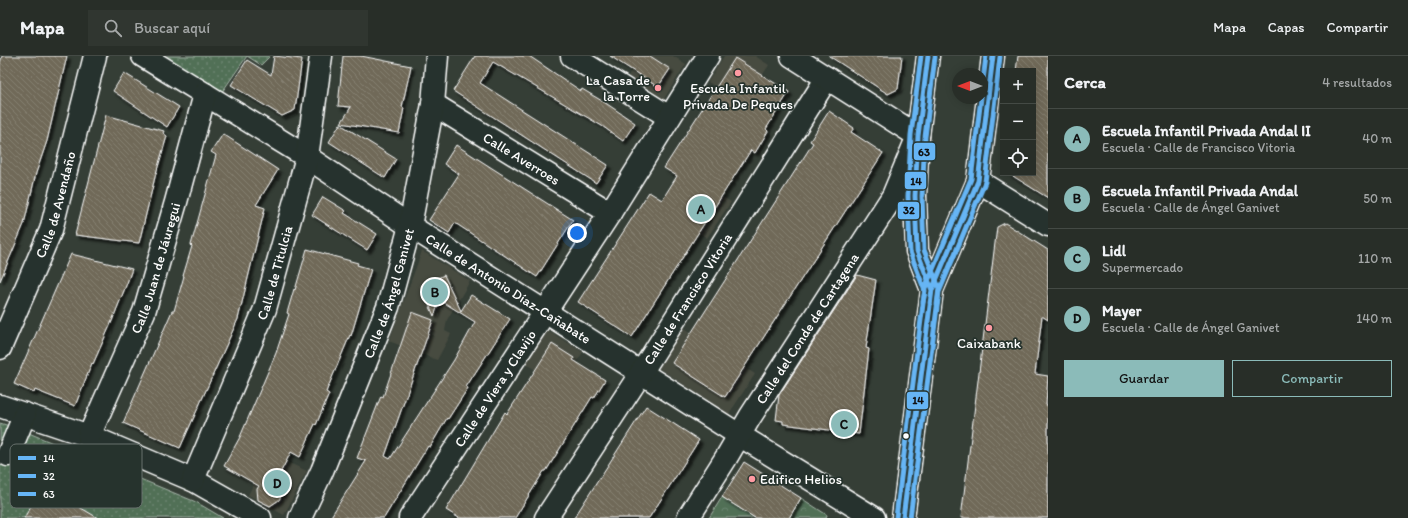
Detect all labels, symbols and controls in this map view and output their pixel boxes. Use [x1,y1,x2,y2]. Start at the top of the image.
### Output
search box [88,10,368,46]
text: Mapa [20,16,64,39]
icon: search [102,17,124,39]
text: Buscar aquí [134,19,210,37]
text: Mapa [1213,19,1246,36]
text: Capas [1268,19,1305,36]
text: Compartir [1327,19,1388,36]
marker: Escuela Infantil Privada De Peques [733,68,743,78]
north arrow [952,68,988,104]
map controls [1000,68,1036,176]
button: + [1000,68,1036,104]
place label: La Casa de la Torre [586,72,650,105]
text: Cerca [1064,72,1106,92]
text: 4 resultados [1322,75,1392,90]
place label: Escuela Infantil Privada De Peques [683,80,793,113]
marker: La Casa de la Torre [653,83,663,93]
button: − [1000,104,1036,140]
text: Escuela Infantil Privada Andal II [1102,122,1311,140]
street label: Calle Averroes [480,129,563,189]
text: A [1073,131,1081,146]
text: 40 m [1362,131,1392,146]
button: locate [1000,140,1036,176]
text: Escuela · Calle de Francisco Vitoria [1102,140,1295,155]
line badge: 63 [913,142,936,161]
text: 63 [918,146,930,159]
street label: Calle de Avendaño [32,150,80,261]
line badge: 14 [904,171,927,190]
text: 14 [910,175,922,188]
text: Escuela Infantil Privada Andal [1102,182,1298,200]
text: B [1073,191,1081,206]
text: 50 m [1363,191,1392,206]
pin: A [688,194,714,224]
text: Escuela · Calle de Ángel Ganivet [1102,200,1280,215]
street label: Calle Juan de Jáuregui [127,201,184,336]
line badge: 32 [897,201,920,220]
text: 32 [903,204,915,217]
street label: Calle de Titulcia [253,223,297,323]
your location [567,223,587,243]
street label: Calle de Ángel Ganivet [360,226,418,361]
street label: Calle de Francisco Vitoria [640,229,736,368]
street label: Calle de Antonio Díaz-Cañabate [422,230,594,348]
text: Lidl [1102,242,1126,260]
street label: Calle del Conde de Cartagena [753,249,863,408]
text: C [1073,251,1081,266]
text: 110 m [1358,251,1392,266]
text: Supermercado [1102,260,1183,275]
pin: B [422,277,448,307]
text: Mayer [1102,302,1141,320]
text: D [1073,311,1081,326]
text: 140 m [1356,311,1392,326]
text: Escuela · Calle de Ángel Ganivet [1102,320,1280,335]
marker: Caixabank [984,323,994,333]
street label: Calle de Viera y Clavijo [451,327,540,450]
place label: Caixabank [957,335,1022,352]
button: Guardar [1064,360,1224,397]
button: Compartir [1232,360,1392,397]
line badge: 14 [906,391,929,410]
text: 14 [912,394,924,407]
pin: C [831,409,857,439]
unlabelled marker [901,431,911,441]
legend [10,444,142,508]
text: 14 [43,452,55,465]
pin: D [264,468,290,498]
text: 32 [43,470,55,483]
place label: Edifico Helios [760,471,842,488]
marker: Edifico Helios [747,474,757,484]
text: 63 [43,488,55,501]

